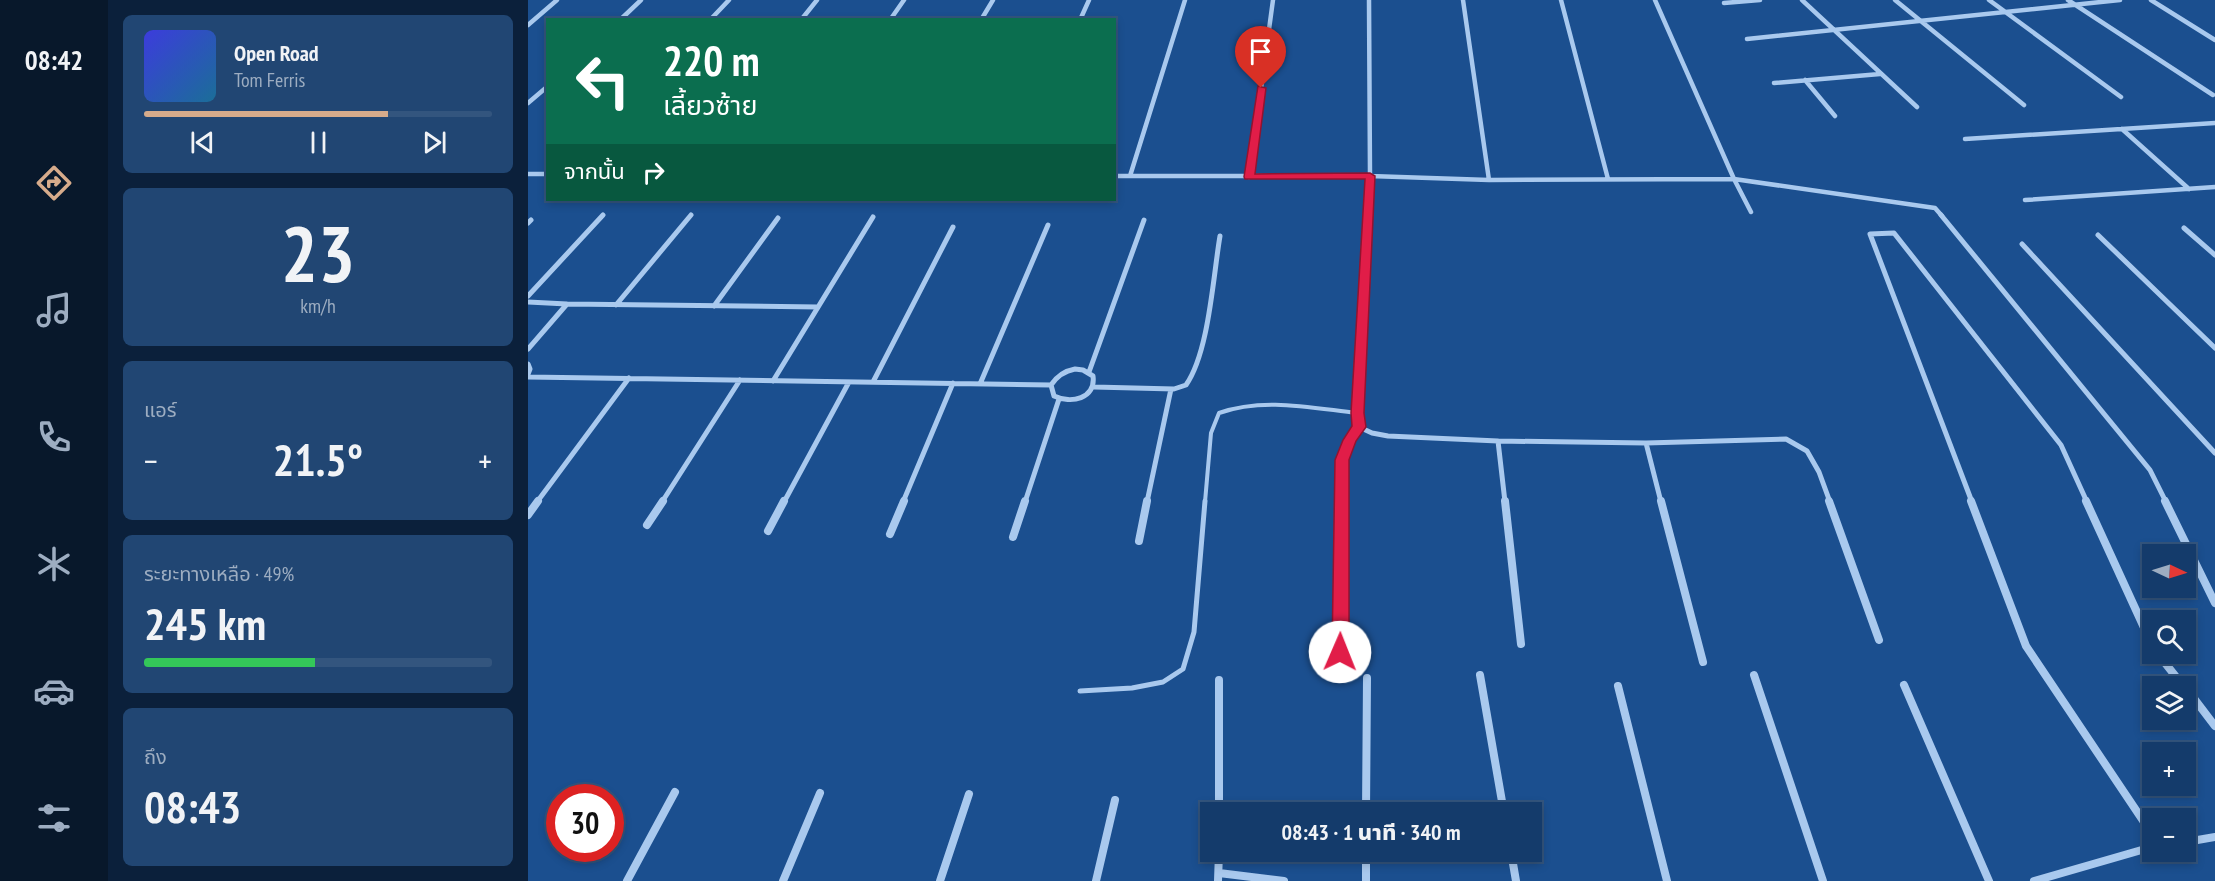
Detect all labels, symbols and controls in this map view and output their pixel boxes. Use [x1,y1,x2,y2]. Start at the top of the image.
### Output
pin [1235,26,1286,88]
text: 220 m [663,33,760,88]
icon: arrive [1244,35,1277,68]
text: Open Road [234,39,319,67]
icon: left [564,42,642,120]
text: 08:42 [25,43,83,77]
text: Tom Ferris [234,67,305,93]
text: เลี้ยวซ้าย [663,88,757,122]
icon: previous [186,126,219,159]
icon: pause [302,126,335,159]
icon: next [418,126,451,159]
icon: right [637,156,670,189]
text: จากนั้น [564,157,625,185]
icon: directions [33,162,75,204]
text: 23 [281,203,355,304]
icon: music [33,289,75,331]
text: km/h [300,293,336,319]
text: แอร์ [144,397,176,423]
icon: phone [33,416,75,458]
text: 21.5° [273,430,363,488]
text: − [144,439,158,482]
text: + [478,439,492,482]
icon: climate [33,543,75,585]
north arrow [2142,544,2196,598]
map controls [2142,544,2196,862]
text: ระยะทางเหลือ · 49% [144,561,294,587]
text: 245 km [144,594,266,652]
button: search [2142,610,2196,664]
position arrow [1308,620,1372,684]
icon: car [33,670,75,712]
button: layers [2142,676,2196,730]
button: + [2142,742,2196,796]
text: ถึง [144,744,167,770]
text: 08:43 [144,777,241,835]
speed limit sign: 30 [546,784,624,862]
icon: filters [33,797,75,839]
button: − [2142,808,2196,862]
text: 08:43 · 1 นาที · 340 m [1281,818,1461,846]

